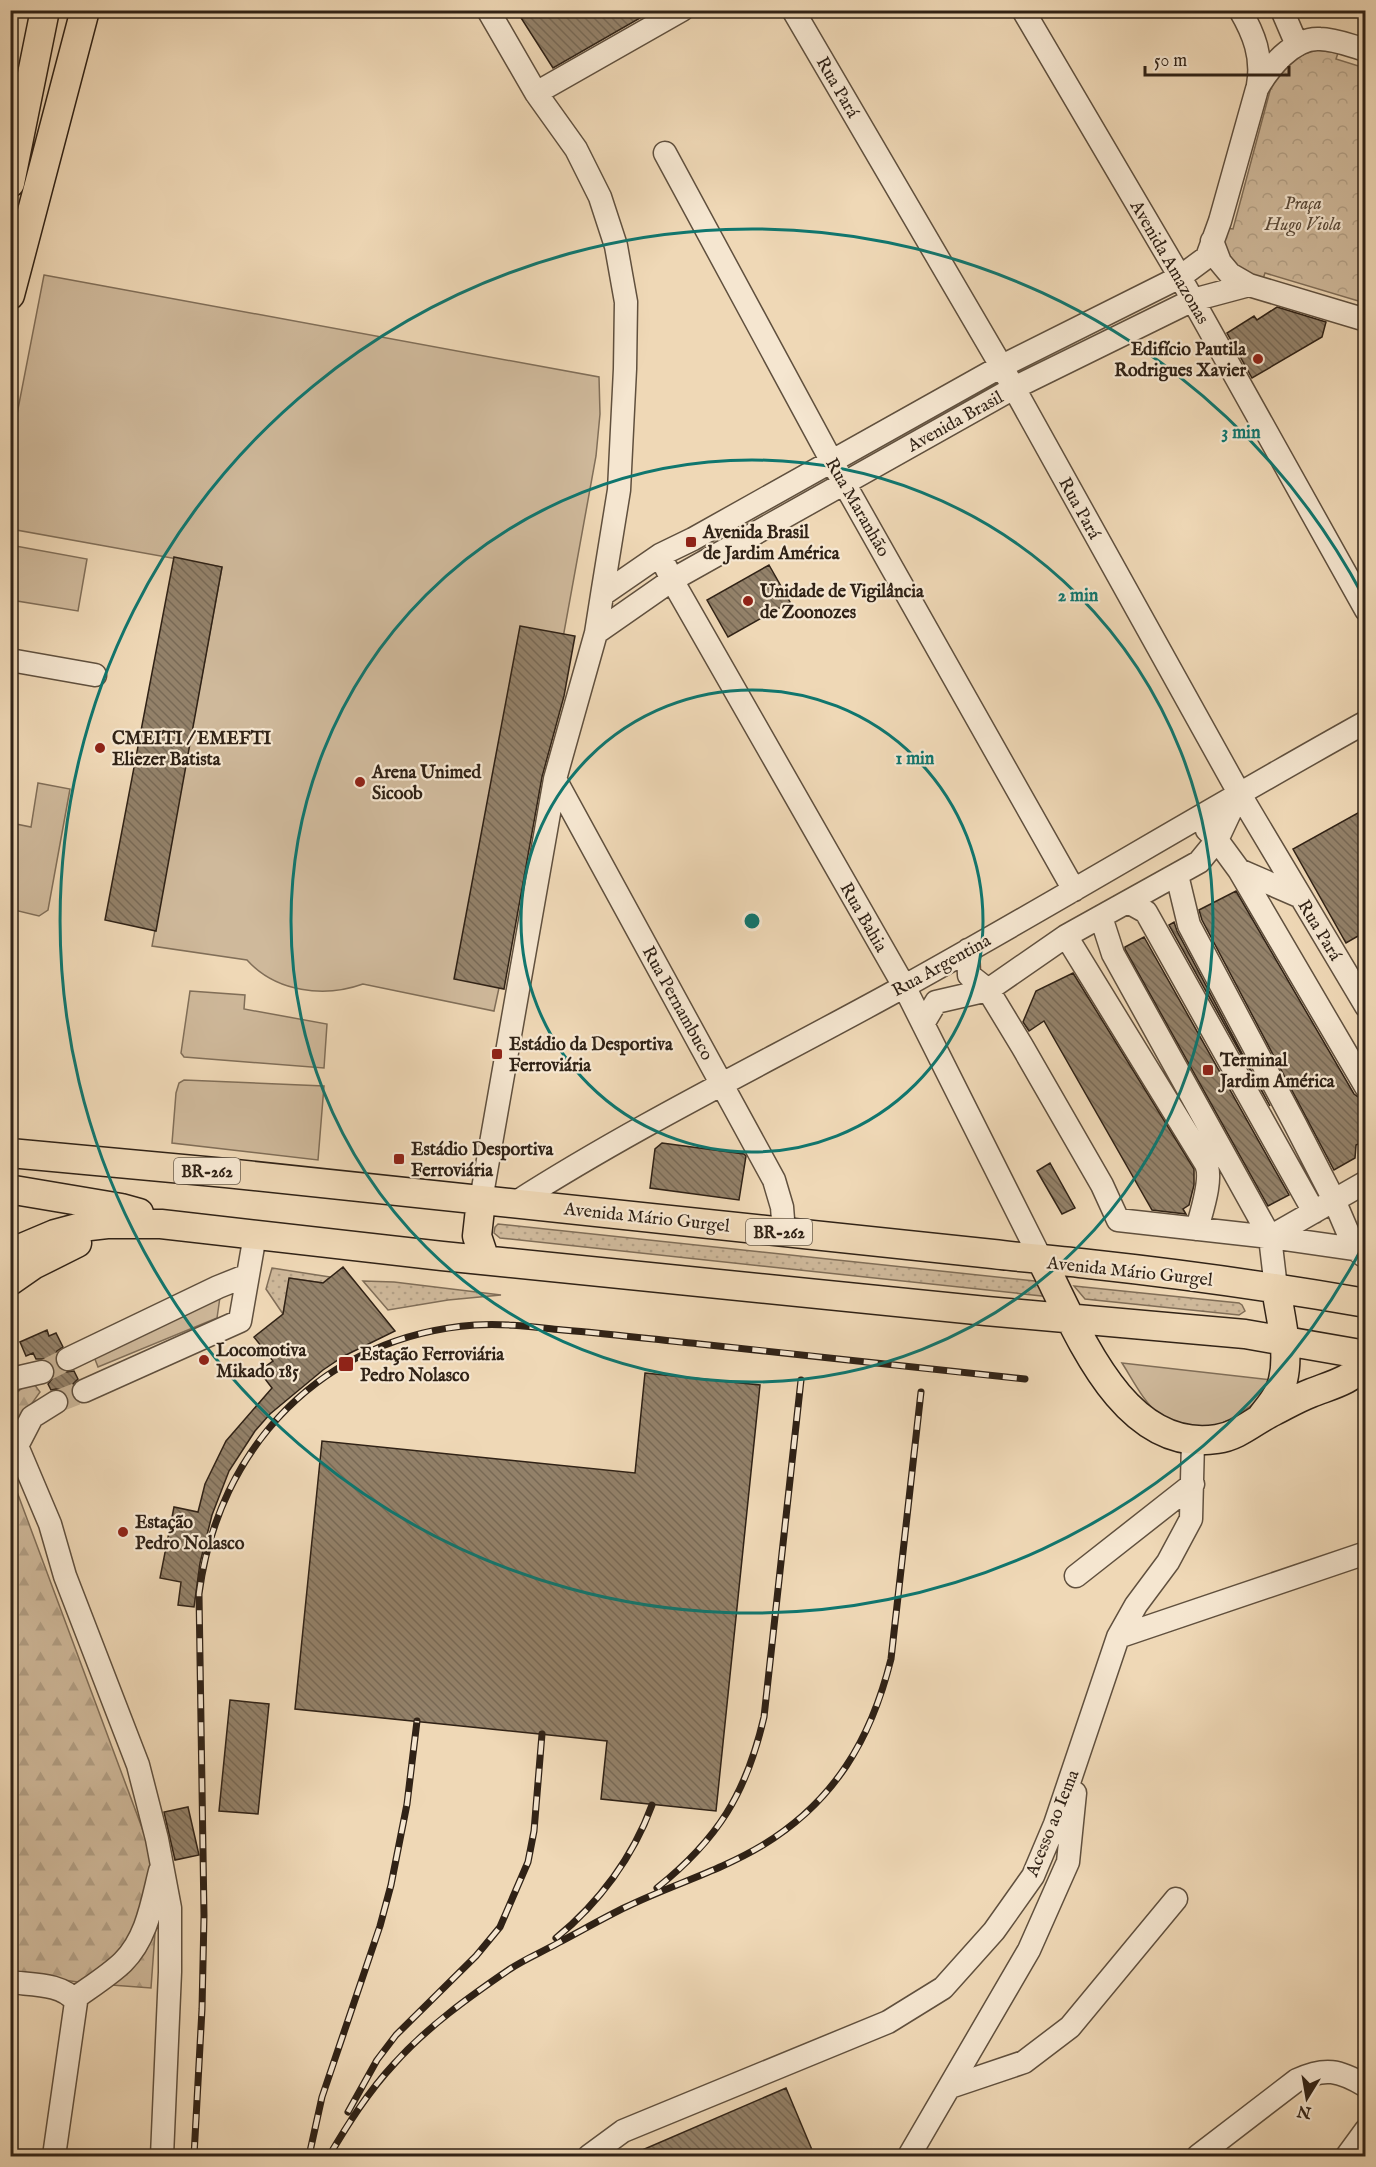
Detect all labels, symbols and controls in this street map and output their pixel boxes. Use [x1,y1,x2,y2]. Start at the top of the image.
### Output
scale bar [1145,39,1289,77]
text: 50 m [1154,50,1187,73]
street label: Rua Pará [810,53,864,123]
park label: Praça Hugo Viola [1264,193,1341,237]
street label: Avenida Amazonas [1123,196,1213,329]
place label: Edifício Pautila Rodrigues Xavier [1114,339,1247,383]
marker: Edifício Pautila Rodrigues Xavier [1251,352,1265,366]
street label: Avenida Brasil [903,387,1008,459]
text: 3 min [1222,422,1261,445]
street label: Rua Maranhão [819,454,894,562]
street label: Rua Pará [1052,474,1105,544]
place label: Avenida Brasil de Jardim América [702,522,841,566]
marker: Avenida Brasil de Jardim América [684,535,698,549]
place label: Unidade de Vigilância de Zoonozes [759,581,925,625]
text: 2 min [1058,585,1099,608]
marker: Unidade de Vigilância de Zoonozes [741,594,755,608]
place label: CMEITI / EMEFTI Eliezer Batista [112,728,271,772]
marker: CMEITI / EMEFTI Eliezer Batista [93,741,107,755]
text: 1 min [896,748,935,771]
place label: Arena Unimed Sicoob [371,762,482,806]
marker: Arena Unimed Sicoob [353,775,367,789]
street label: Rua Bahia [834,879,892,957]
street label: Rua Pará [1292,896,1346,966]
centre of rings [742,911,762,931]
street label: Rua Argentina [888,930,995,1003]
street label: Rua Pernambuco [636,943,718,1065]
place label: Estádio da Desportiva Ferroviária [509,1034,674,1078]
marker: Estádio da Desportiva Ferroviária [490,1047,504,1061]
place label: Terminal Jardim América [1218,1050,1336,1094]
marker: Terminal Jardim América [1201,1063,1215,1077]
place label: Estádio Desportiva Ferroviária [411,1139,555,1183]
marker: Estádio Desportiva Ferroviária [392,1152,406,1166]
road number: BR-262 [174,1158,240,1184]
street label: Avenida Mário Gurgel [562,1198,731,1239]
road number: BR-262 [746,1219,812,1245]
street label: Avenida Mário Gurgel [1045,1252,1214,1293]
place label: Locomotiva Mikado 185 [216,1340,307,1384]
place label: Estação Ferroviária Pedro Nolasco [360,1344,505,1388]
marker: Locomotiva Mikado 185 [197,1353,211,1367]
marker: Estação Ferroviária Pedro Nolasco [337,1355,355,1373]
place label: Estação Pedro Nolasco [135,1512,245,1556]
marker: Estação Pedro Nolasco [116,1525,130,1539]
street label: Acesso ao Iema [1021,1767,1085,1881]
north arrow [1277,2068,1337,2128]
text: N [1296,2100,1314,2122]

